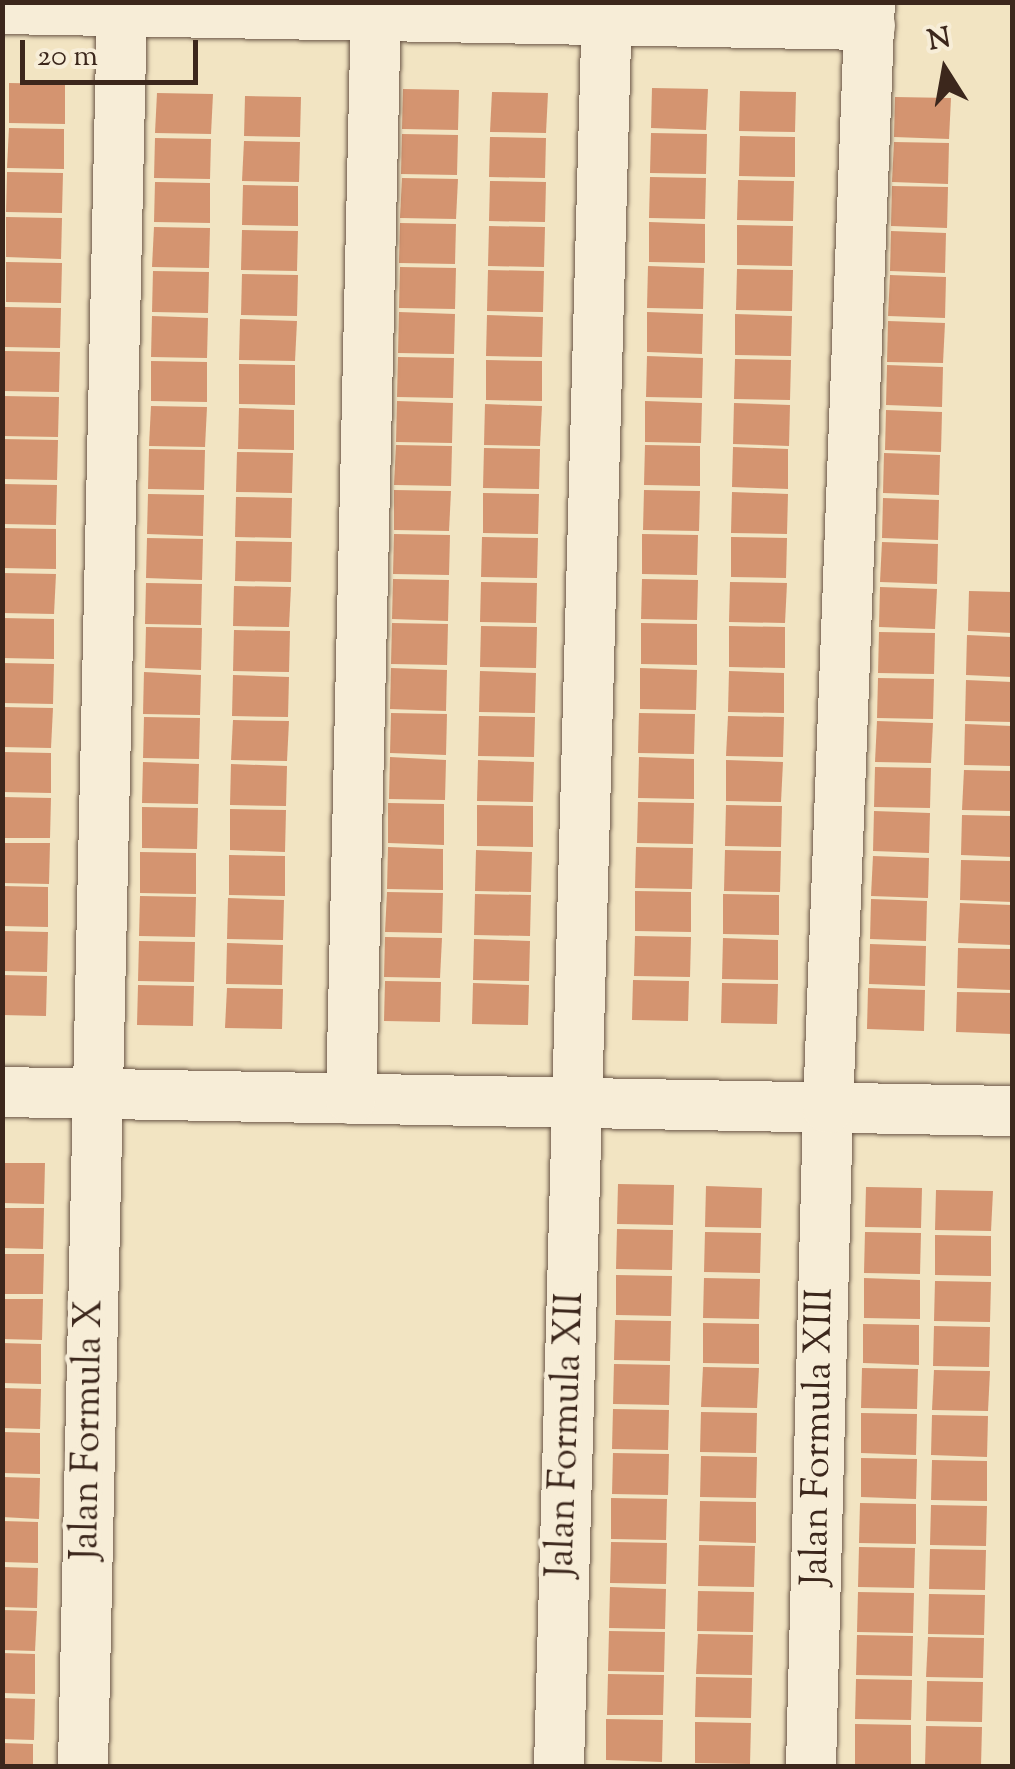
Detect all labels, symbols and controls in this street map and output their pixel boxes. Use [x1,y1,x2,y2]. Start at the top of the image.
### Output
text: N [924,19,954,62]
scale bar [25,20,202,82]
north arrow [895,20,995,120]
text: 20 m [37,36,98,79]
street label: Jalan Formula XIII [795,1288,845,1586]
street label: Jalan Formula XII [540,1292,596,1578]
street label: Jalan Formula X [65,1299,115,1561]

